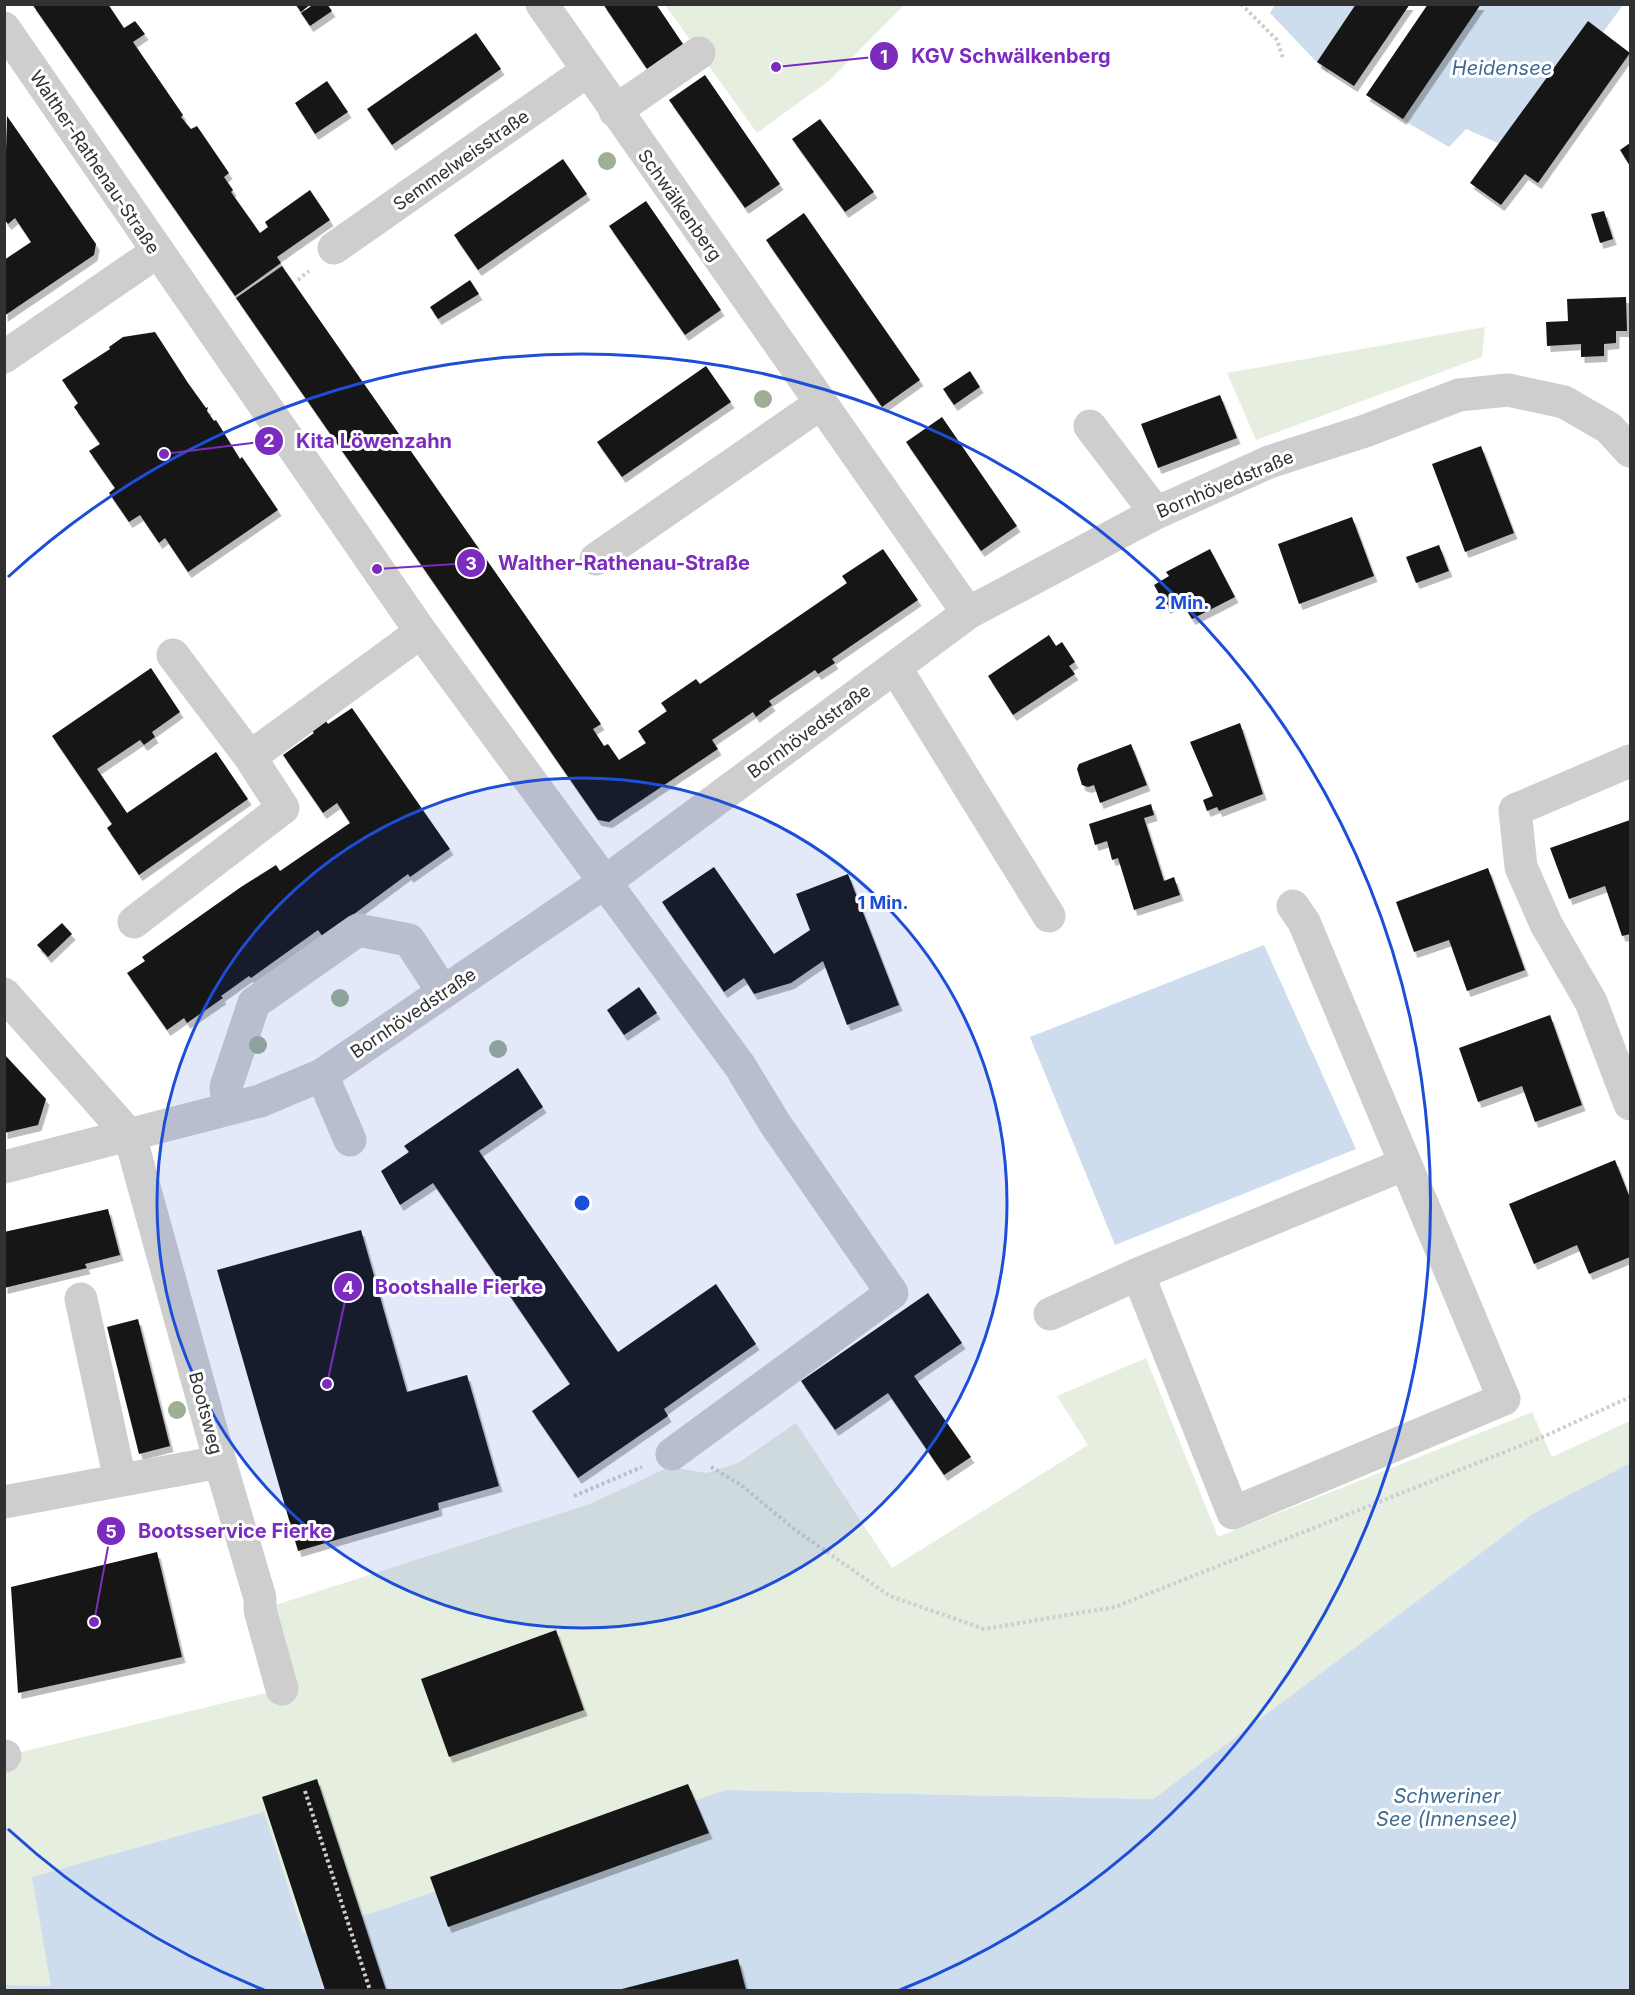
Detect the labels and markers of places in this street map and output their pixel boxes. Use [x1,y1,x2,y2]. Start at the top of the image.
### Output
callout: KGV Schwälkenberg [869,37,1122,75]
callout: Kita Löwenzahn [254,422,464,460]
callout: Walther-Rathenau-Straße [456,544,762,582]
centre of rings [572,1193,592,1213]
callout: Bootshalle Fierke [333,1268,555,1306]
callout: Bootsservice Fierke [96,1512,344,1550]

